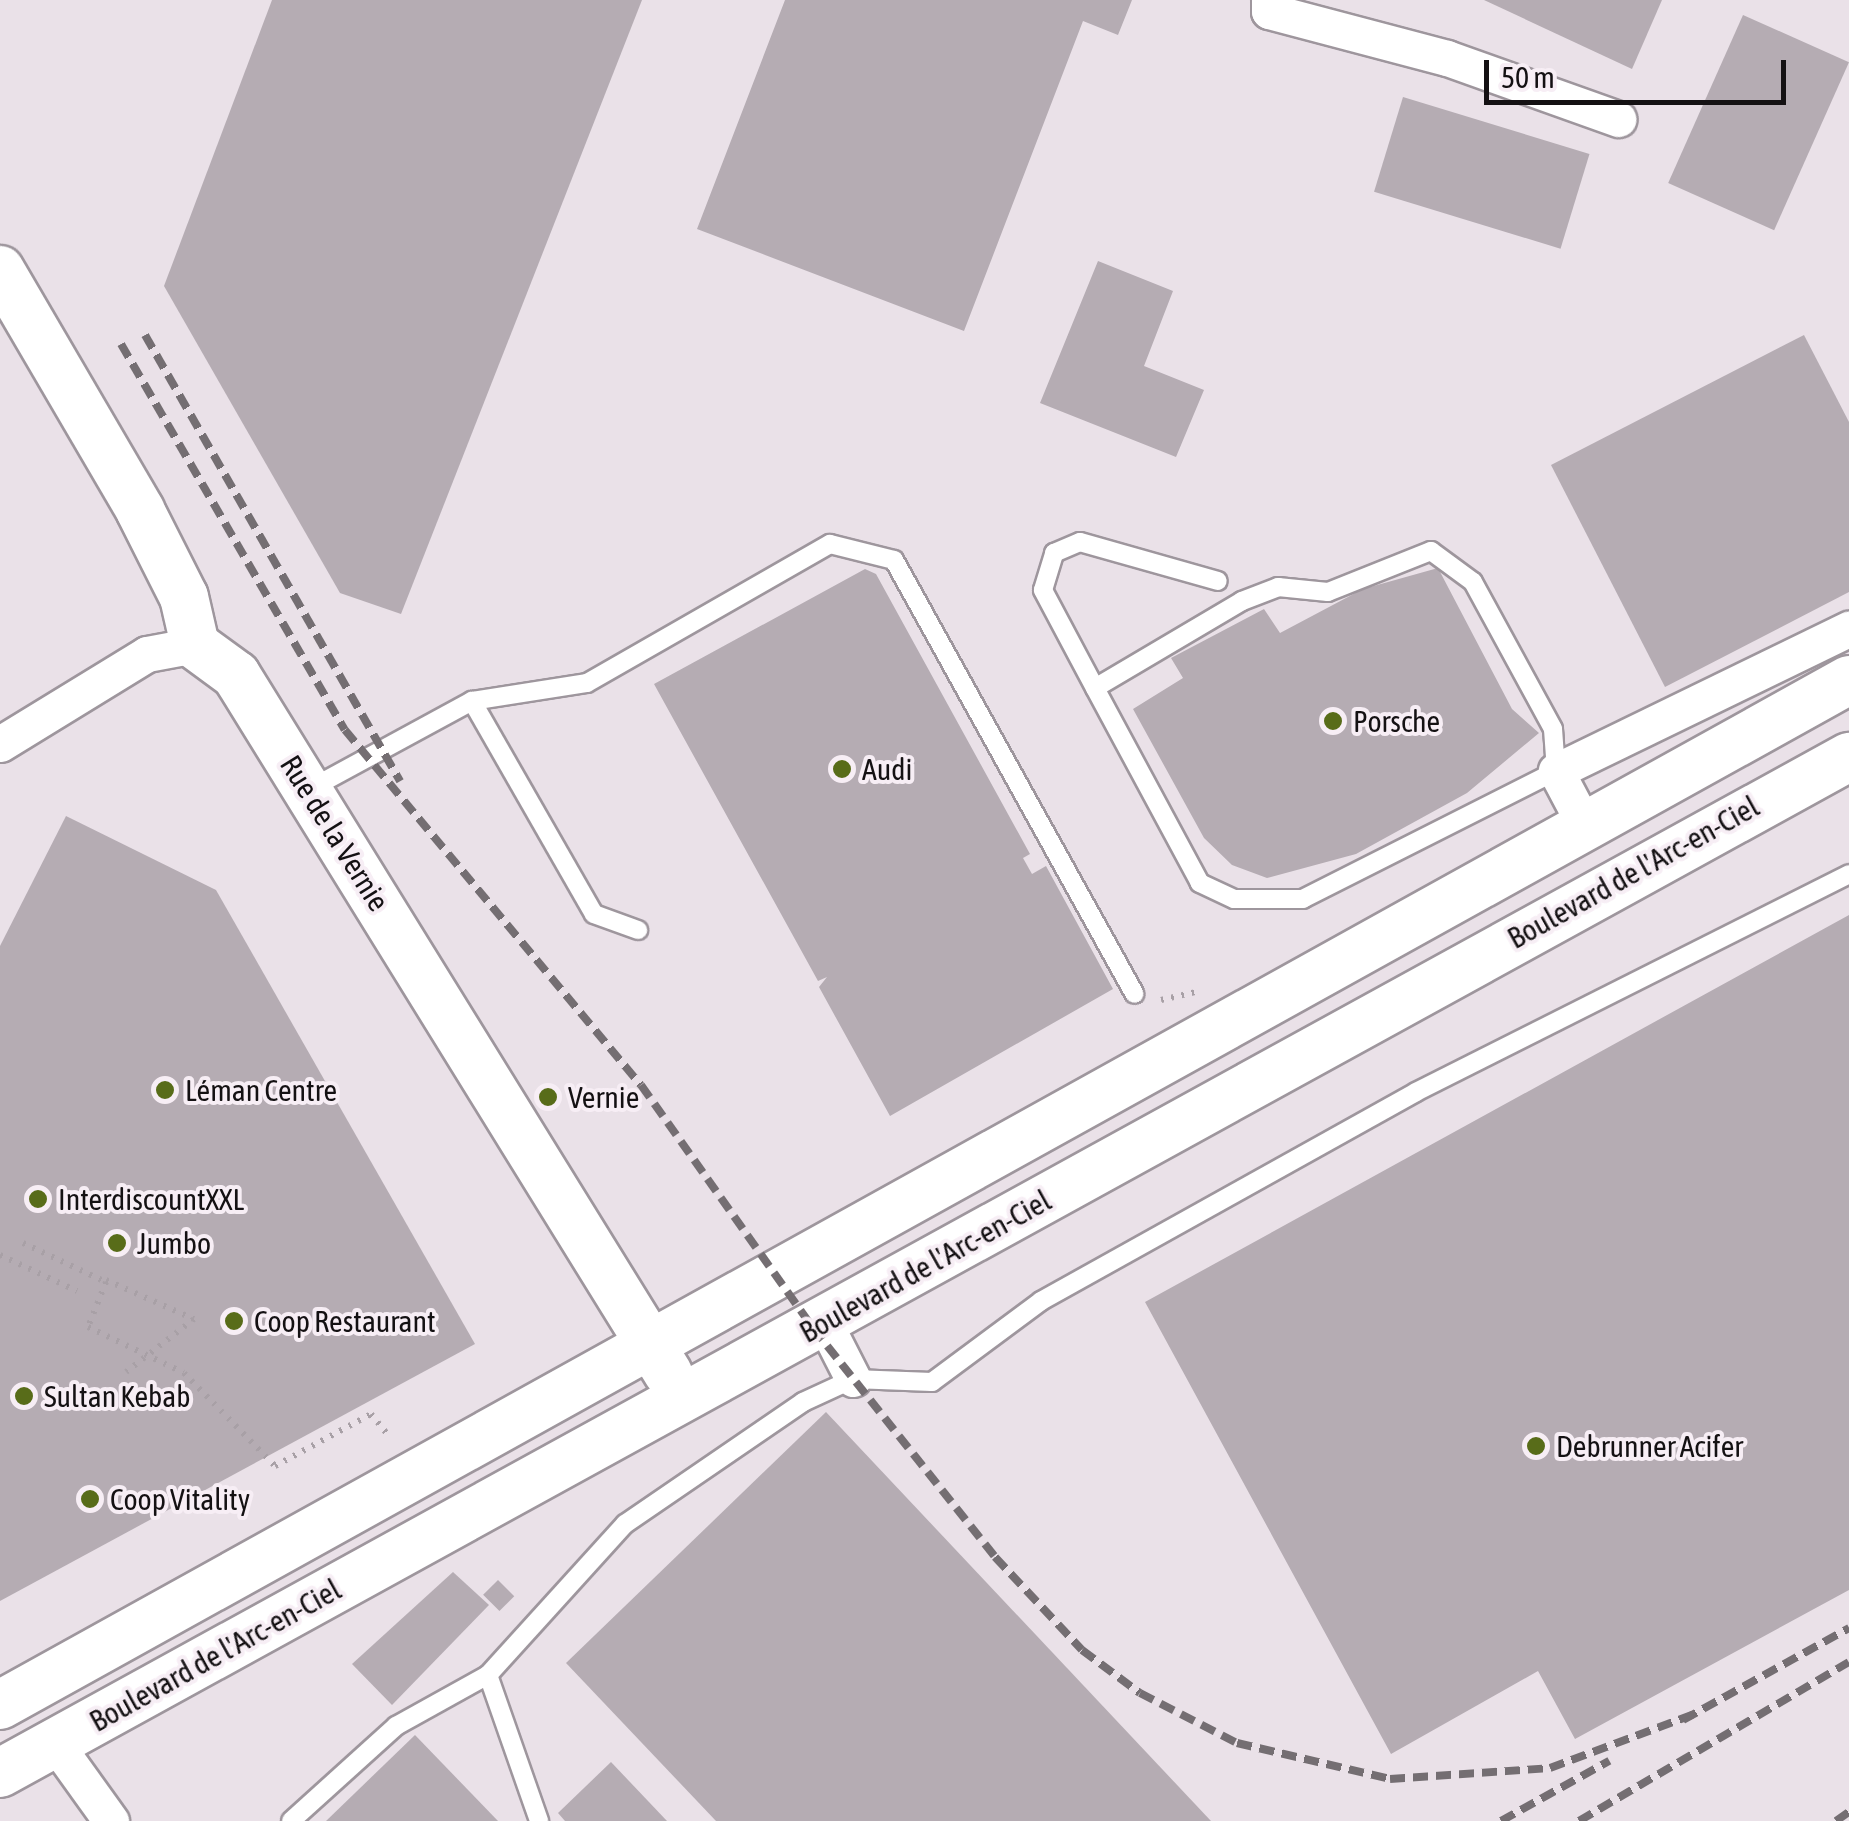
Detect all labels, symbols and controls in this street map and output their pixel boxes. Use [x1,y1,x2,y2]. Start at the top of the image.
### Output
scale bar [1489,40,1792,102]
text: 50 m [1501,60,1555,94]
place label: Porsche [1353,703,1440,739]
marker: Porsche [1322,710,1344,732]
street label: Rue de la Vernie [273,749,397,917]
place label: Audi [862,751,912,787]
marker: Audi [831,758,853,780]
street label: Boulevard de l'Arc-en-Ciel [1501,788,1765,956]
place label: Léman Centre [185,1072,337,1108]
marker: Léman Centre [154,1079,176,1101]
place label: Vernie [568,1079,639,1115]
marker: Vernie [537,1086,559,1108]
place label: InterdiscountXXL [58,1181,244,1217]
street label: Boulevard de l'Arc-en-Ciel [793,1182,1057,1350]
marker: InterdiscountXXL [27,1188,49,1210]
place label: Jumbo [137,1225,211,1261]
marker: Jumbo [106,1232,128,1254]
place label: Coop Restaurant [254,1303,436,1339]
marker: Coop Restaurant [223,1310,245,1332]
place label: Sultan Kebab [44,1378,190,1414]
marker: Sultan Kebab [13,1385,35,1407]
place label: Debrunner Acifer [1556,1428,1743,1464]
marker: Debrunner Acifer [1525,1435,1547,1457]
place label: Coop Vitality [110,1481,250,1517]
marker: Coop Vitality [79,1488,101,1510]
street label: Boulevard de l'Arc-en-Ciel [83,1571,347,1739]

